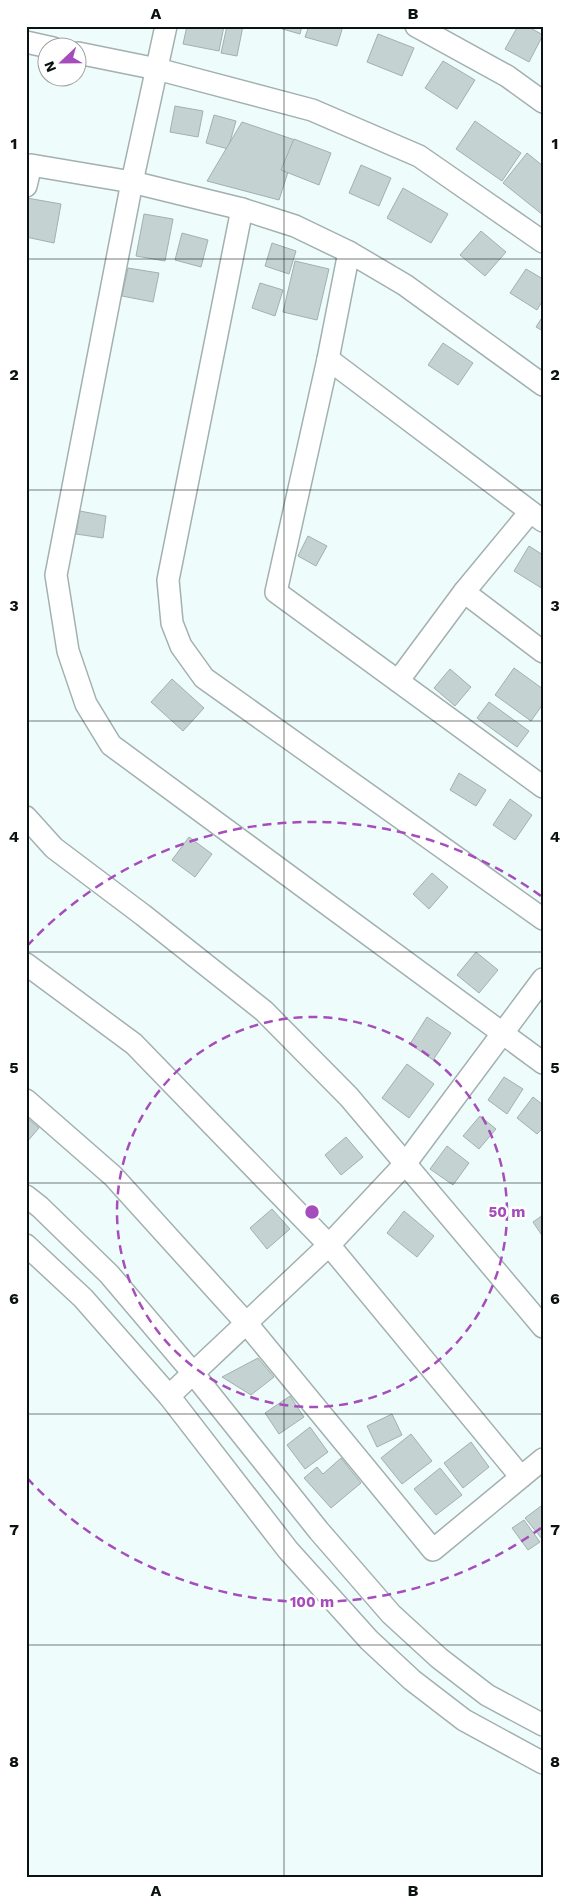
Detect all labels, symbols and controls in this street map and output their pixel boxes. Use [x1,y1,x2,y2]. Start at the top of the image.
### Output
text: A [151,4,162,23]
text: B [408,4,419,23]
north arrow [38,38,88,88]
text: N [41,59,59,75]
text: 1 [11,134,17,153]
text: 1 [552,134,558,153]
text: 2 [9,365,19,384]
text: 2 [550,365,560,384]
text: 3 [9,596,19,615]
text: 3 [550,596,560,615]
text: 4 [9,827,19,846]
text: 4 [550,827,560,846]
text: 5 [9,1058,19,1077]
text: 5 [550,1058,560,1077]
centre of rings [303,1203,321,1221]
text: 50 m [489,1203,525,1221]
text: 6 [9,1289,19,1308]
text: 6 [550,1289,560,1308]
text: 7 [9,1520,19,1539]
text: 7 [550,1520,560,1539]
text: 100 m [290,1593,334,1611]
text: 8 [9,1752,19,1771]
text: 8 [550,1752,560,1771]
text: A [151,1881,162,1900]
text: B [408,1881,419,1900]

